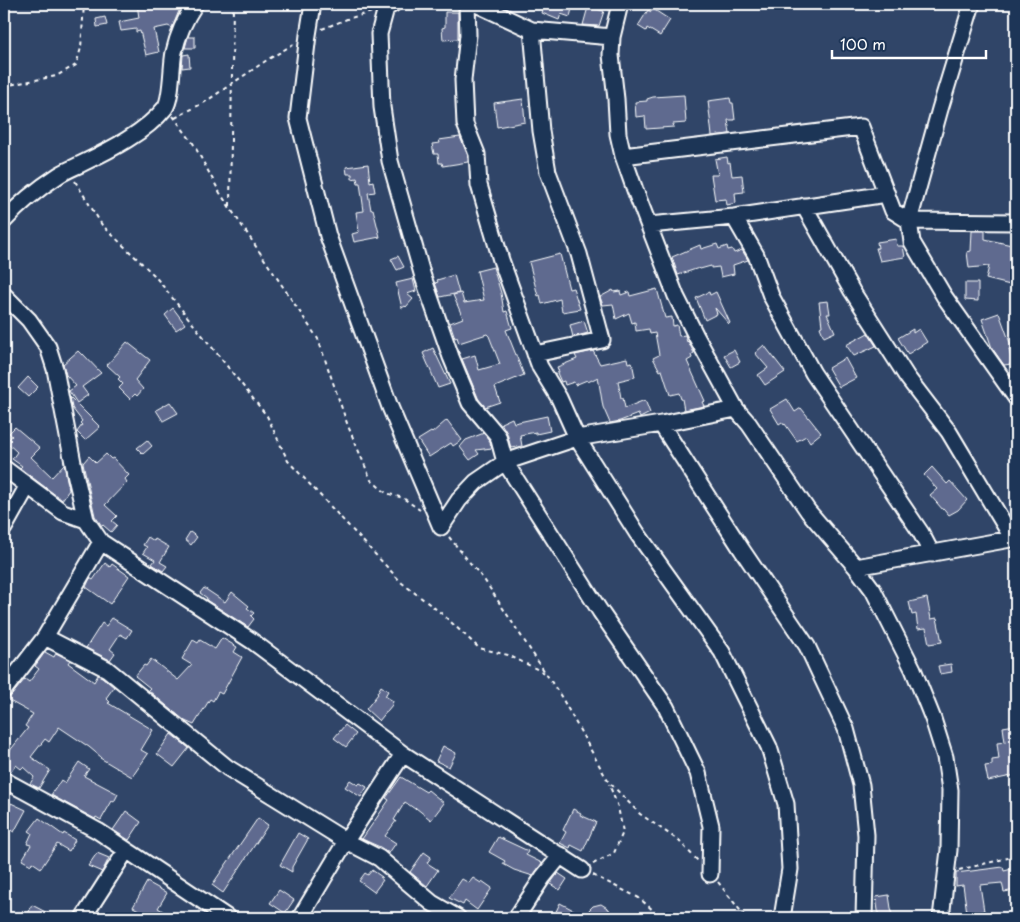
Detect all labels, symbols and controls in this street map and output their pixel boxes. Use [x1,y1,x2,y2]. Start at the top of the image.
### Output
scale bar [832,28,986,60]
text: 100 m [840,32,886,55]

